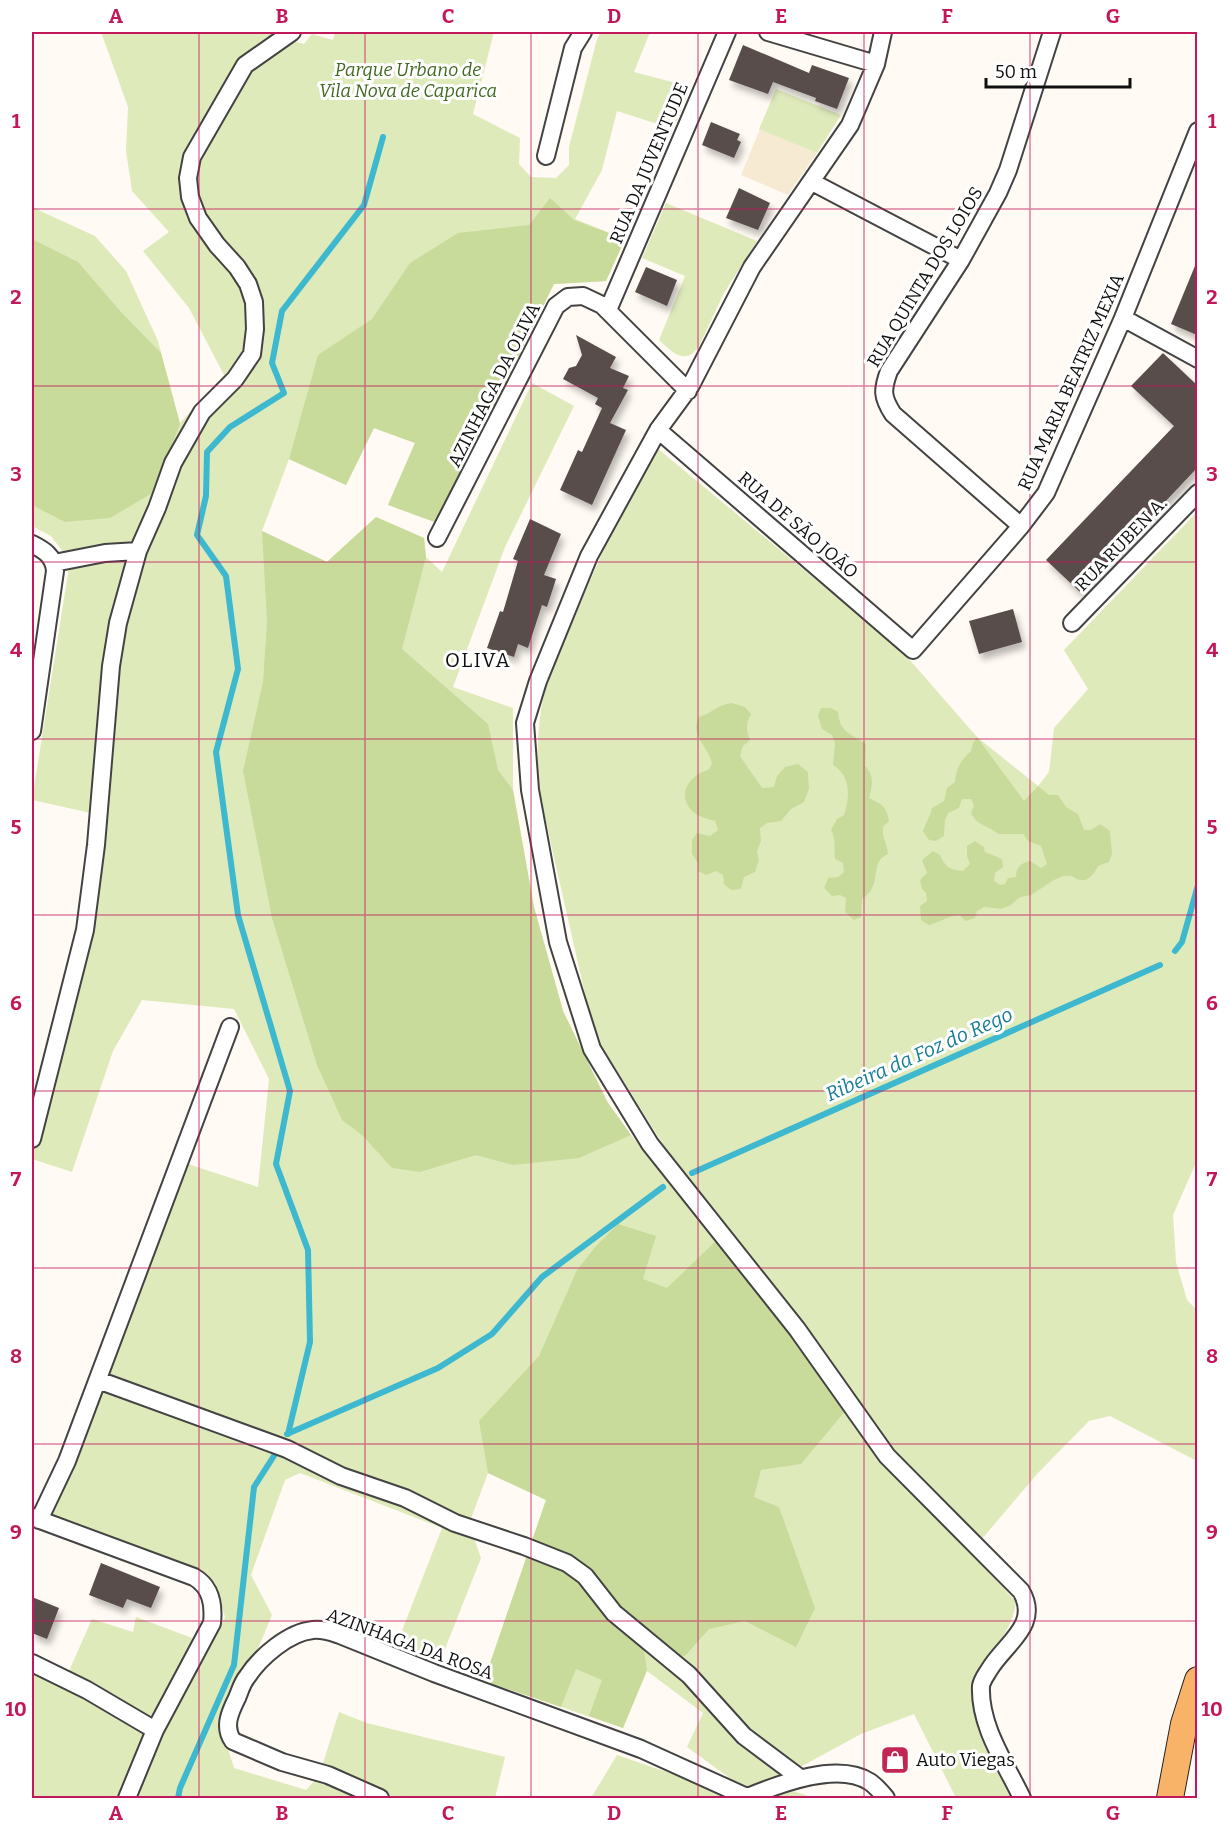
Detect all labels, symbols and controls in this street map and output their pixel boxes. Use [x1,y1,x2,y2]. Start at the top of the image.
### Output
text: A [109,4,124,28]
text: B [276,4,289,28]
text: C [442,4,454,28]
text: D [607,4,621,28]
text: E [775,4,787,28]
text: F [941,4,953,28]
text: G [1106,4,1120,28]
scale bar [986,51,1130,89]
park label: Parque Urbano de Vila Nova de Caparica [319,59,497,102]
text: 50 m [995,61,1037,83]
street label: RUA DA JUVENTUDE [605,79,693,247]
text: 1 [12,109,21,133]
text: 1 [1208,109,1217,133]
street label: RUA QUINTA DOS LOIOS [862,183,988,371]
street label: RUA MARIA BEATRIZ MEXIA [1013,270,1129,494]
text: 2 [10,285,22,309]
text: 2 [1206,285,1218,309]
street label: AZINHAGA DA OLIVA [443,299,545,471]
text: 3 [10,462,22,486]
text: 3 [1206,462,1218,486]
street label: RUA DE SÃO JOÃO [733,467,863,583]
street label: RUA RUBEN A. [1071,492,1171,596]
text: 4 [10,638,22,662]
text: 4 [1206,638,1218,662]
district label: OLIVA [445,648,511,672]
text: 5 [11,815,22,839]
text: 5 [1207,815,1218,839]
text: 6 [10,991,22,1015]
text: 6 [1206,991,1218,1015]
water label: Ribeira da Foz do Rego [822,1002,1016,1106]
text: 7 [11,1167,22,1191]
text: 7 [1207,1167,1218,1191]
text: 8 [10,1344,22,1368]
text: 8 [1206,1344,1218,1368]
text: 9 [10,1520,22,1544]
text: 9 [1206,1520,1218,1544]
street label: AZINHAGA DA ROSA [324,1604,497,1685]
text: 10 [5,1697,27,1721]
text: 10 [1201,1697,1223,1721]
shop icon: Auto Viegas [879,1744,911,1776]
place label: Auto Viegas [916,1749,1015,1771]
text: A [109,1801,124,1825]
text: B [276,1801,289,1825]
text: C [442,1801,454,1825]
text: D [607,1801,621,1825]
text: E [775,1801,787,1825]
text: F [941,1801,953,1825]
text: G [1106,1801,1120,1825]

